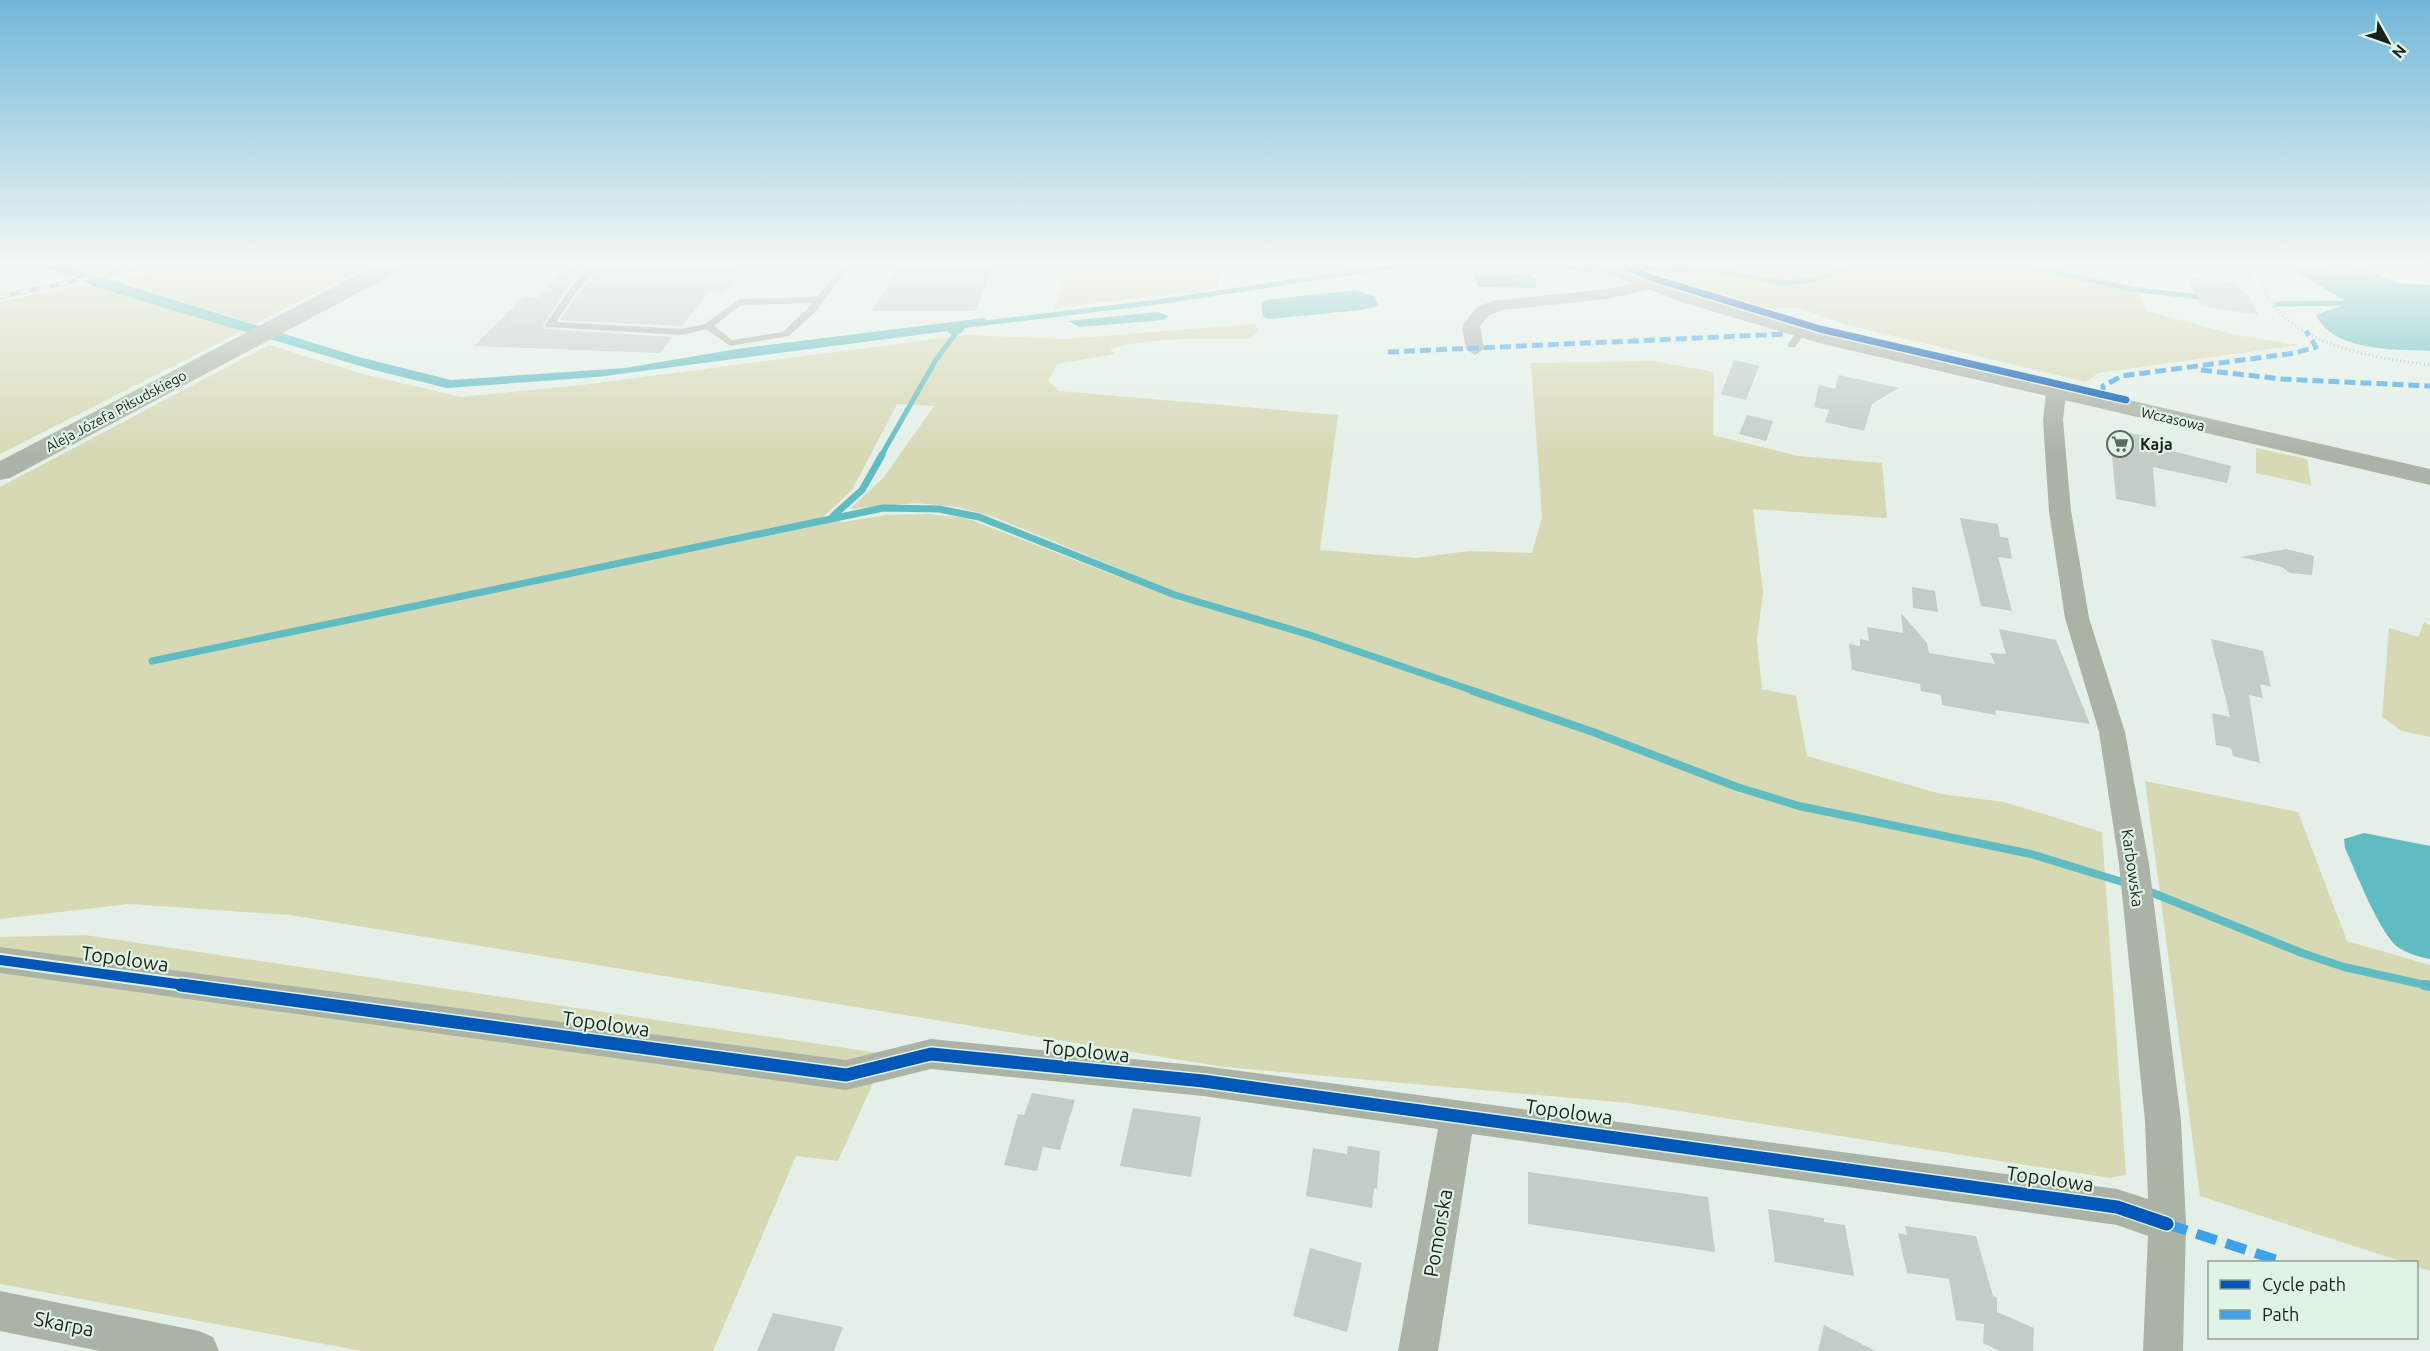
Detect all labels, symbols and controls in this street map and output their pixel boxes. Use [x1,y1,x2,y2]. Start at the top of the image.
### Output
north arrow [2358,12,2418,72]
text: N [2389,41,2410,62]
street label: Aleja Józefa Piłsudskiego [43,367,189,455]
street label: Wczasowa [2139,404,2207,434]
supermarket icon: Kaja [2105,429,2135,459]
place label: Kaja [2140,435,2173,453]
street label: Karbowska [2119,828,2147,908]
street label: Topolowa [80,941,170,976]
street label: Topolowa [561,1006,651,1041]
street label: Topolowa [1041,1034,1131,1067]
street label: Topolowa [1524,1094,1614,1129]
street label: Topolowa [2005,1161,2095,1196]
street label: Pomorska [1418,1187,1457,1279]
legend [2208,1261,2418,1339]
text: Cycle path [2262,1274,2346,1294]
text: Path [2262,1304,2299,1324]
street label: Skarpa [32,1306,96,1341]

